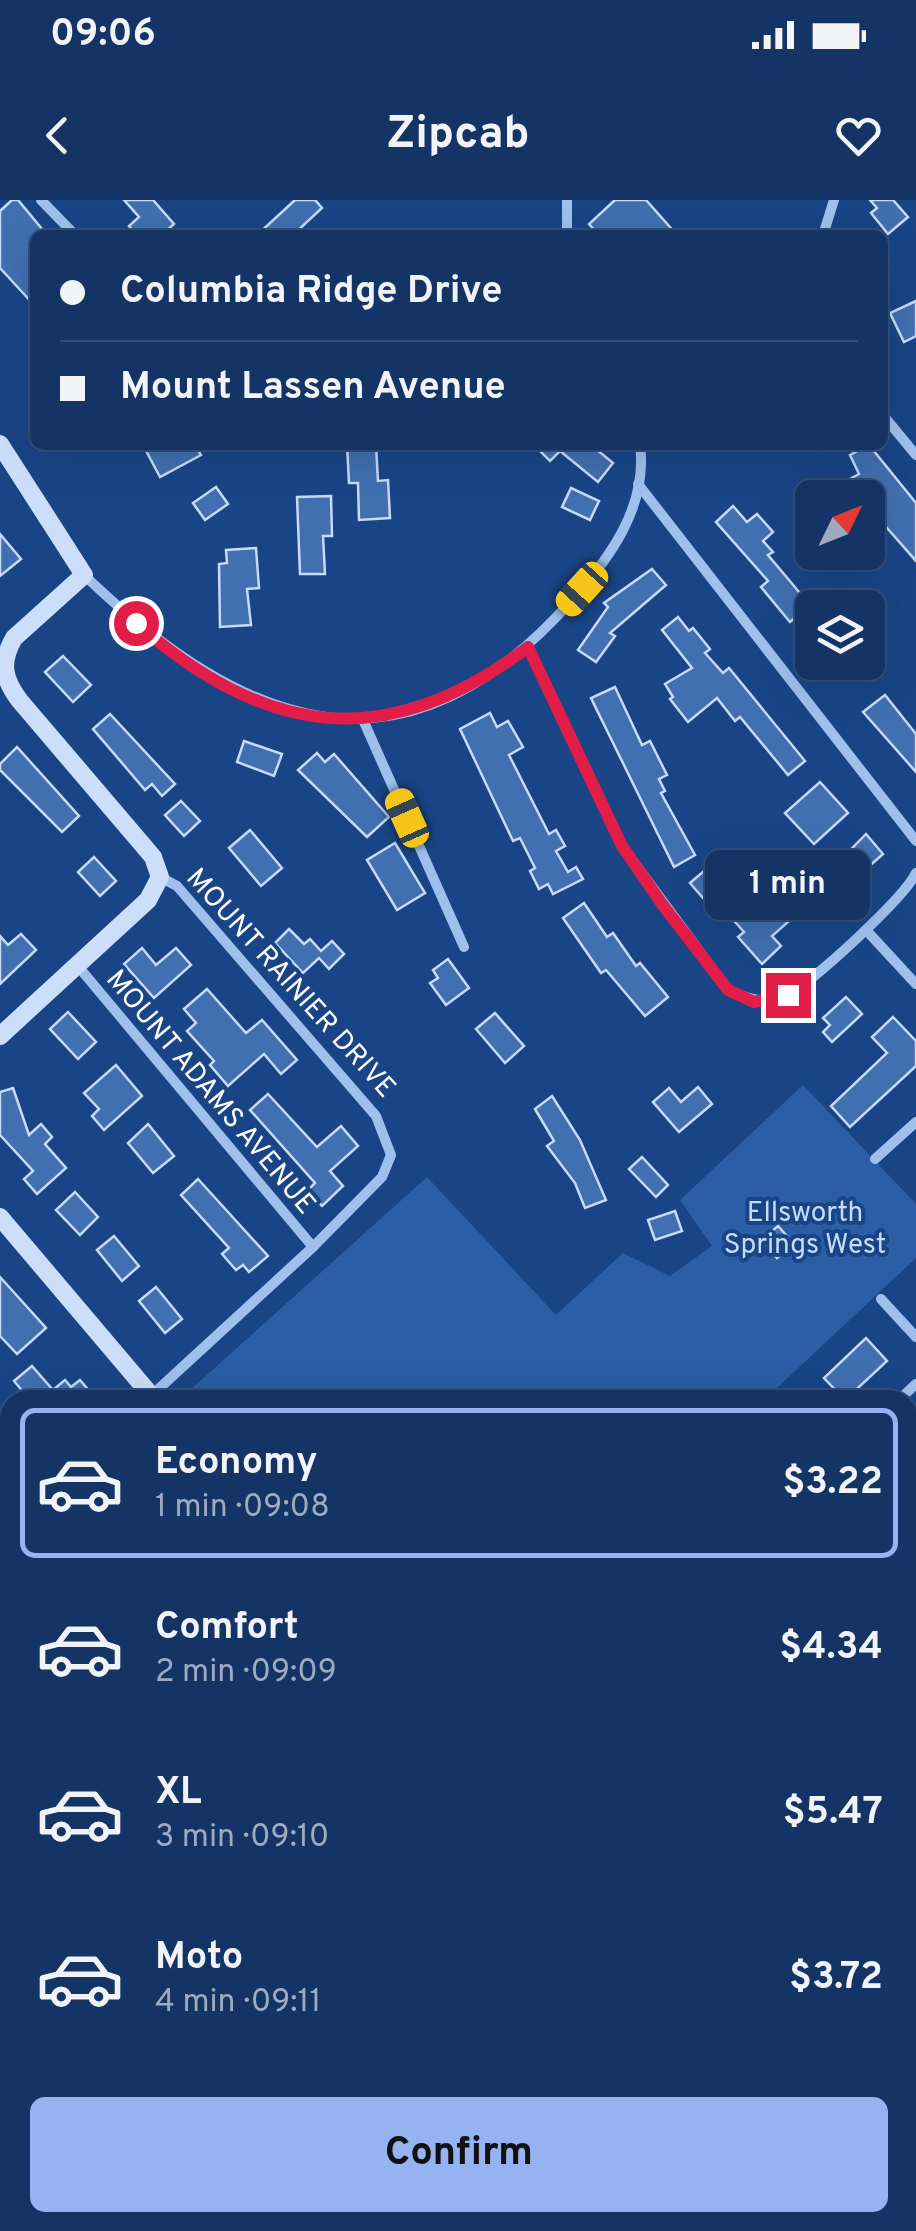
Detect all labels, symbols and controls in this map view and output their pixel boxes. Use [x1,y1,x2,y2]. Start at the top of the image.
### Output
text: 09:06 [50,11,156,60]
text: Zipcab [387,107,529,164]
icon: back [30,108,85,163]
icon: heart [831,108,886,163]
text: Columbia Ridge Drive [120,268,502,317]
text: Mount Lassen Avenue [120,364,506,413]
north arrow [795,480,885,570]
map controls [795,480,885,680]
car [551,557,613,621]
button: layers [795,590,885,680]
route start [114,601,159,646]
car [381,784,433,852]
callout: 1 min [706,850,870,920]
street label: MOUNT RAINIER DRIVE [177,862,403,1106]
text: 1 min [749,865,826,905]
street label: MOUNT ADAMS AVENUE [97,963,323,1223]
route end [766,973,811,1018]
park label: Ellsworth Springs West [724,1196,886,1264]
icon: car [35,1438,125,1528]
text: Economy [155,1439,317,1488]
text: $3.22 [782,1459,883,1508]
text: 1 min · 09:08 [155,1488,330,1528]
icon: car [35,1603,125,1693]
text: Comfort [155,1604,299,1653]
text: $4.34 [779,1624,883,1673]
text: 2 min · 09:09 [155,1653,337,1693]
icon: car [35,1768,125,1858]
text: XL [155,1769,202,1818]
text: $5.47 [783,1789,883,1838]
text: 3 min · 09:10 [155,1818,329,1858]
icon: car [35,1933,125,2023]
text: Moto [155,1934,243,1983]
text: $3.72 [789,1954,883,2003]
text: 4 min · 09:11 [155,1983,321,2023]
button: Confirm [30,2097,888,2212]

